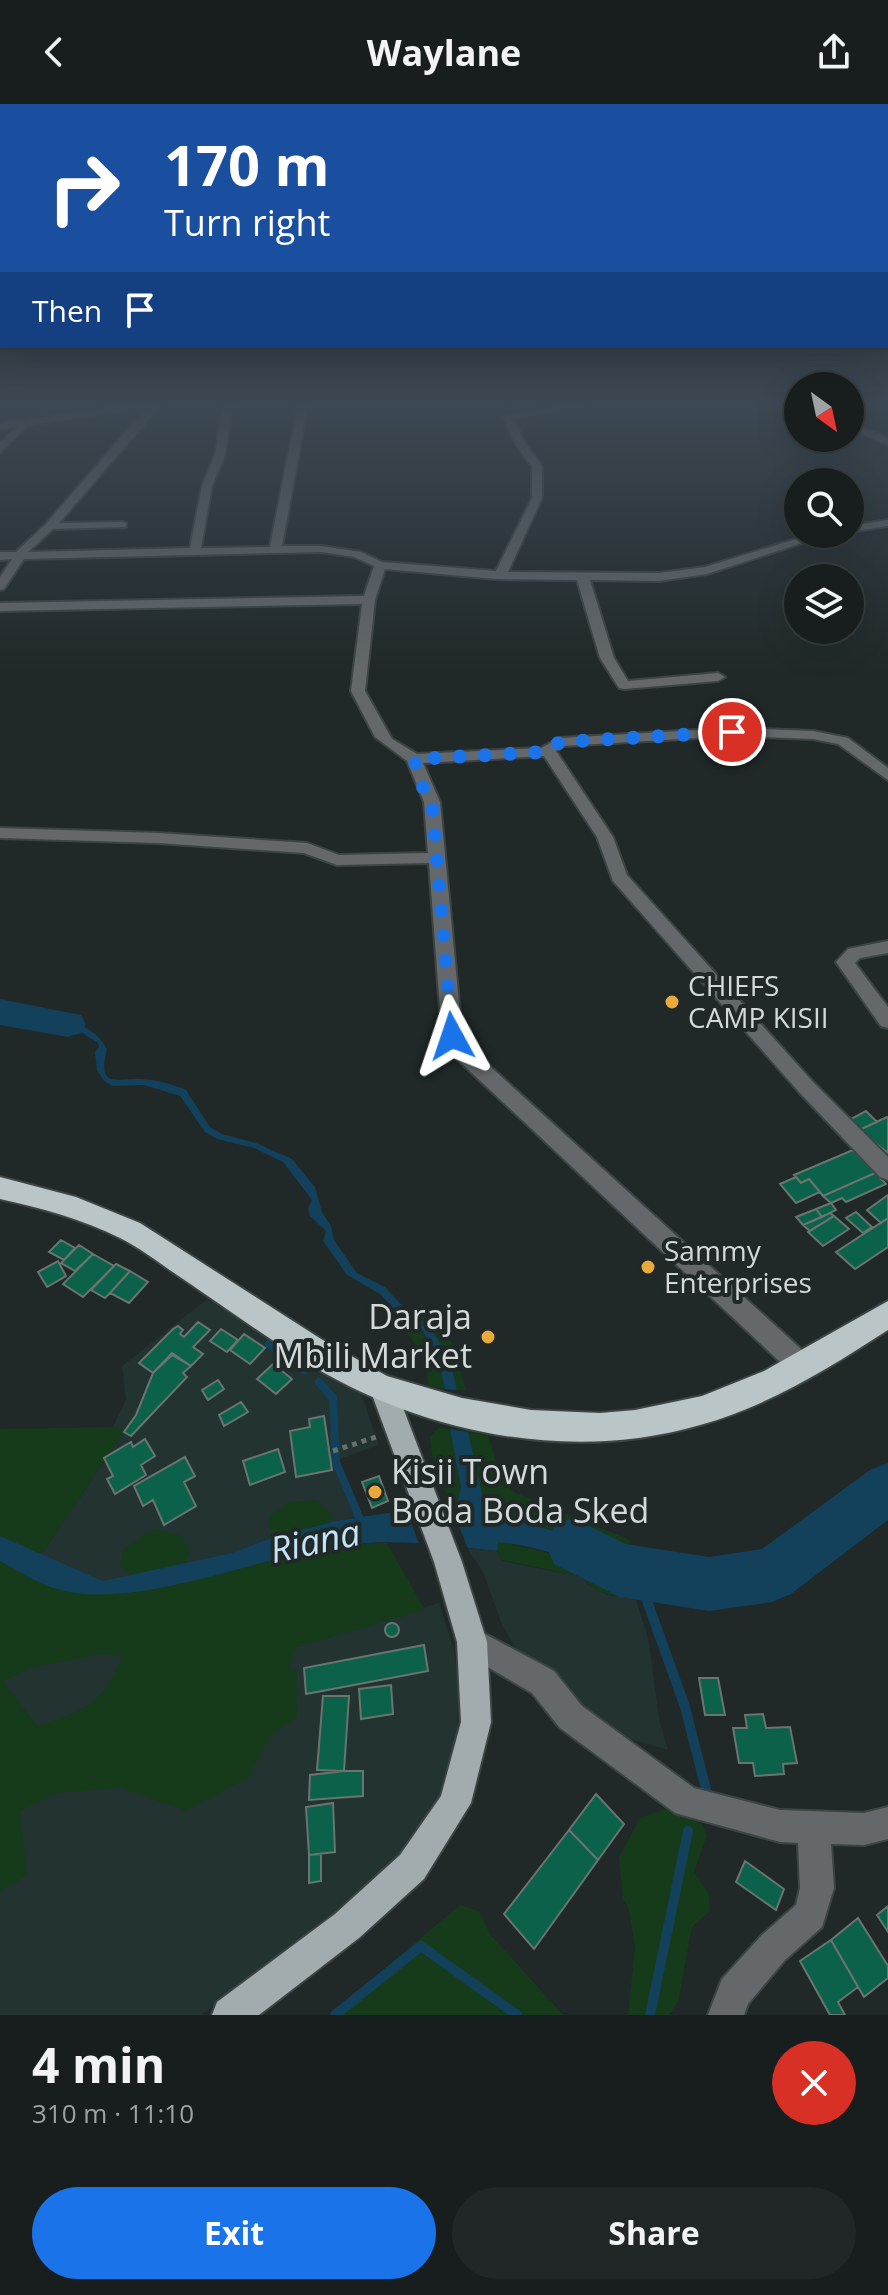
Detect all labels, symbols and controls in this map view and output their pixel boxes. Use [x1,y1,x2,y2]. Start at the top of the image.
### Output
text: Waylane [367,28,521,77]
icon: back [32,30,76,74]
icon: share [812,30,856,74]
text: 170 m [164,126,330,202]
icon: right [32,136,136,240]
text: Turn right [164,198,330,247]
icon: arrive [118,288,162,332]
text: Then [32,290,102,331]
north arrow [784,372,864,452]
map controls [784,372,864,644]
button: search [784,468,864,548]
button: layers [784,564,864,644]
pin [698,698,766,766]
icon: arrive [710,710,754,754]
place label: CHIEFS CAMP KISII [688,966,829,1036]
marker: CHIEFS CAMP KISII [663,993,681,1011]
position arrow [410,994,494,1078]
place label: Sammy Enterprises [664,1231,812,1301]
marker: Sammy Enterprises [639,1258,657,1276]
place label: Daraja Mbili Market [274,1293,472,1378]
marker: Daraja Mbili Market [479,1328,497,1346]
place label: Kisii Town Boda Boda Sked [391,1448,649,1533]
marker: Kisii Town Boda Boda Sked [366,1483,384,1501]
water label: Riana [265,1507,365,1574]
text: 4 min [32,2032,165,2097]
button: close [772,2041,856,2125]
text: 310 m · 11:10 [32,2095,194,2131]
button: Exit [32,2187,436,2279]
button: Share [452,2187,856,2279]

